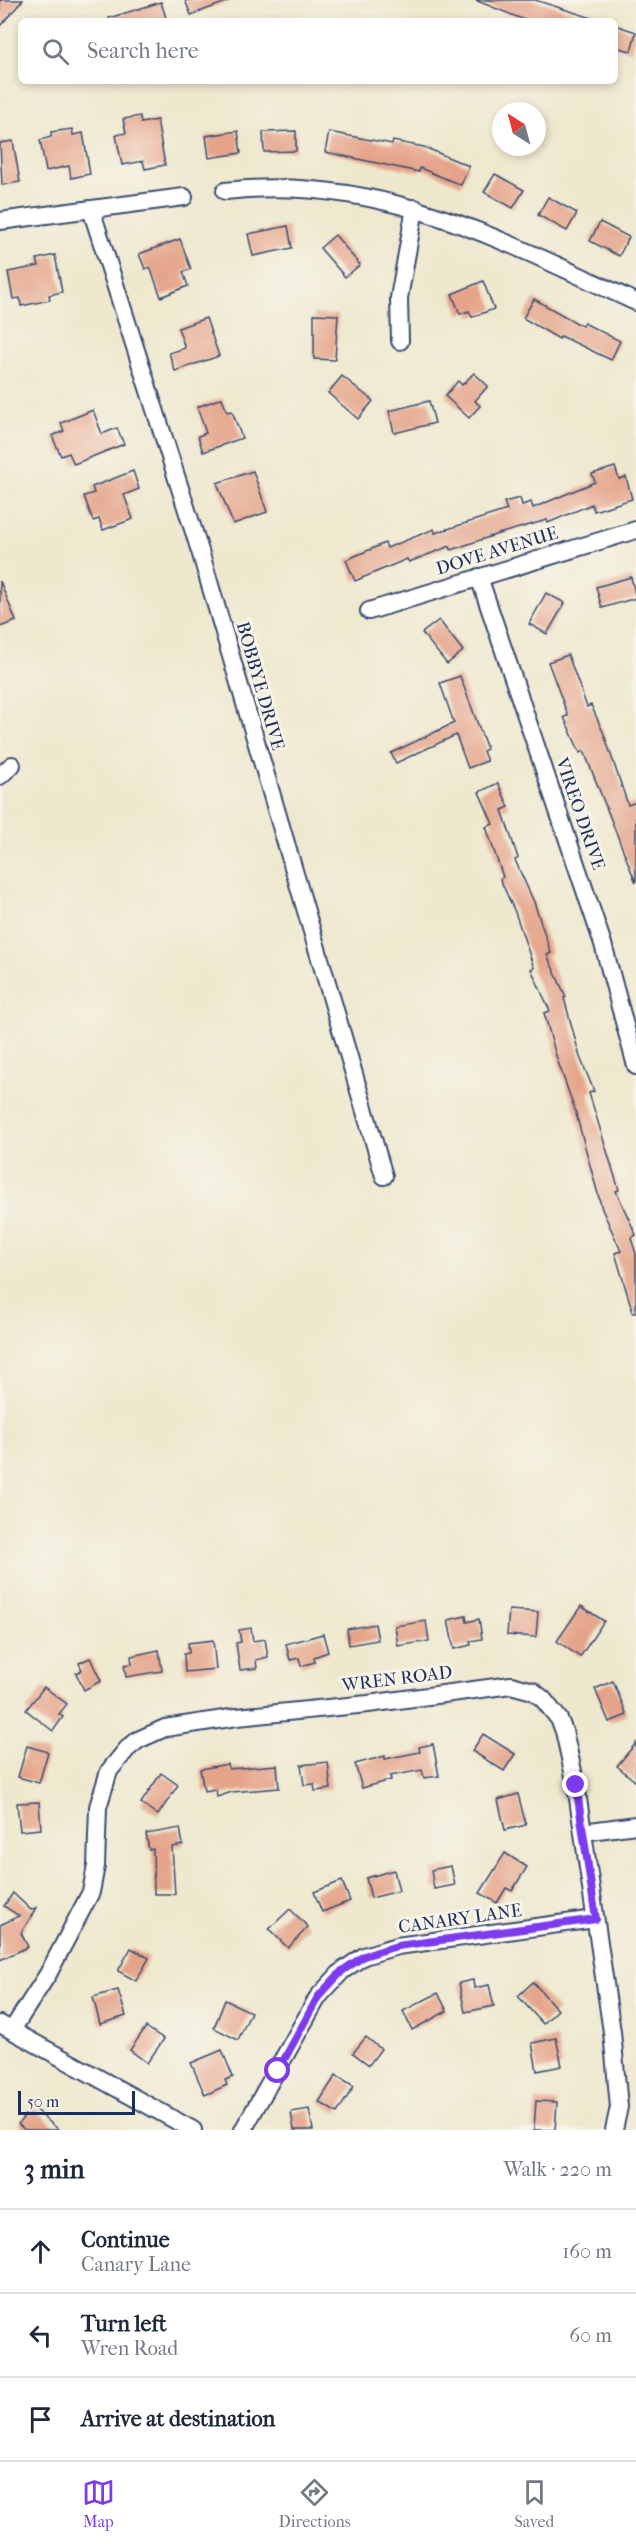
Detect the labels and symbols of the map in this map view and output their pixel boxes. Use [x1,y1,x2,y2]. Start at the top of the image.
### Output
north arrow [492,102,546,156]
street label: DOVE AVENUE [434,523,560,579]
street label: BOBBYE DRIVE [232,619,288,753]
street label: VIREO DRIVE [551,754,609,873]
street label: WREN ROAD [340,1662,453,1696]
route end [562,1771,588,1797]
street label: CANARY LANE [397,1900,523,1938]
route start [264,2057,290,2083]
scale bar [18,2088,135,2116]

